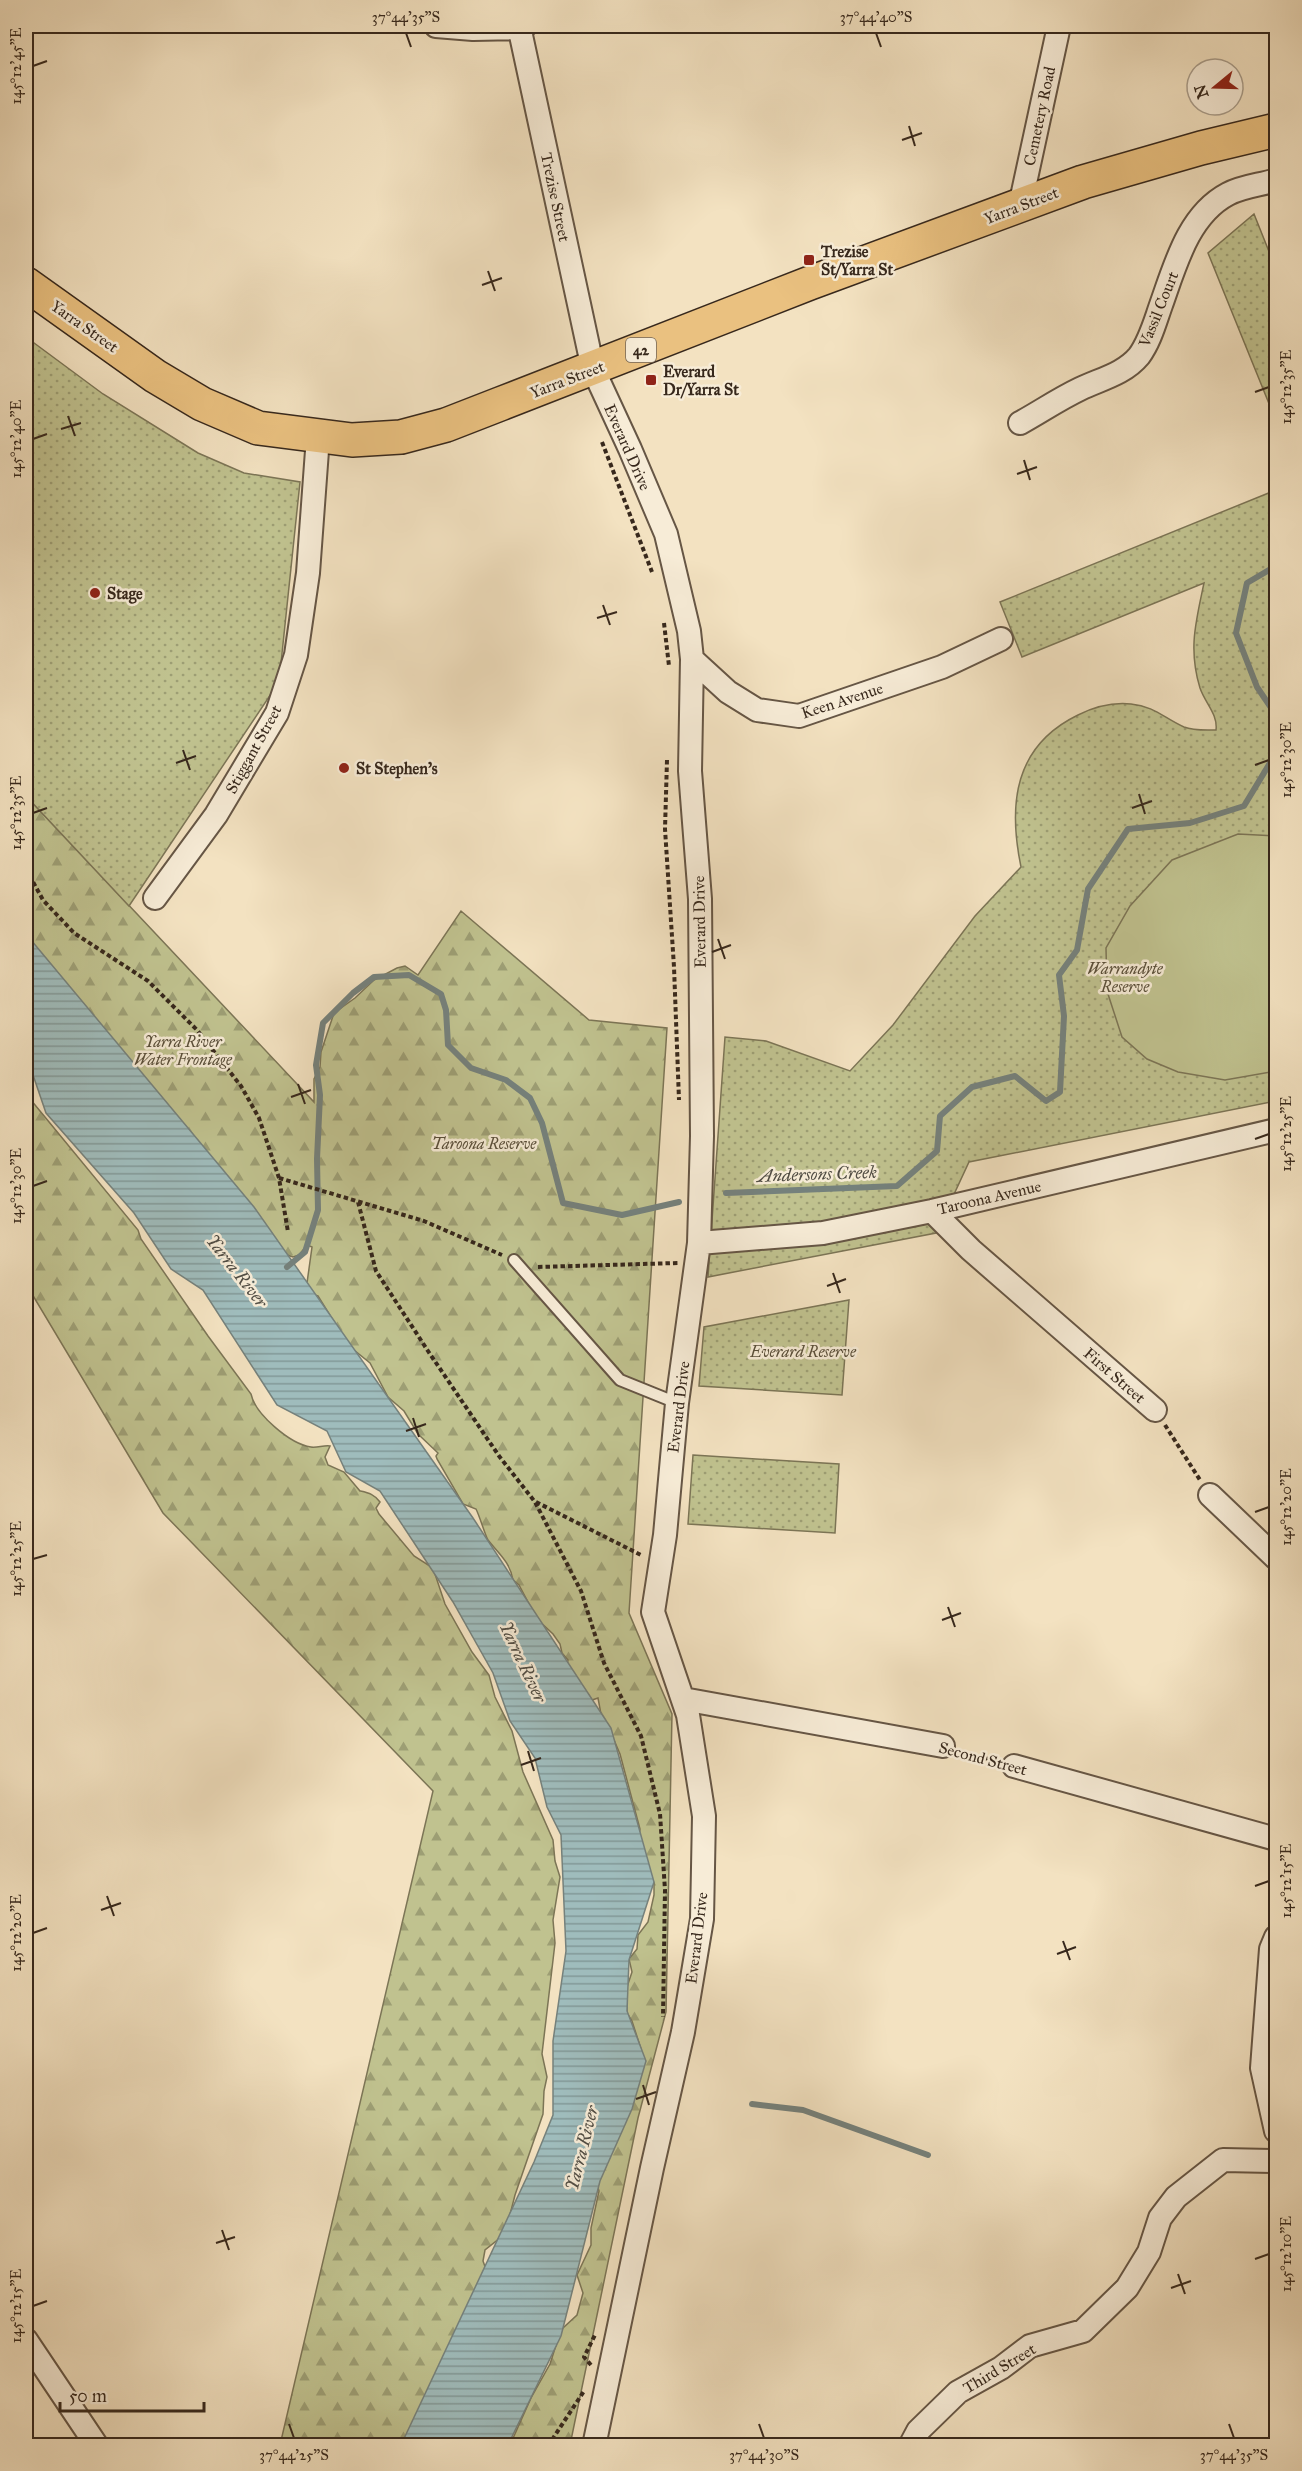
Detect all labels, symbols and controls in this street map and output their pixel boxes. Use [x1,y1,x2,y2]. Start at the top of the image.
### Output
text: 37°44'35"S [372,8,440,26]
text: 37°44'40"S [840,8,912,26]
text: 145°12'45"E [7,27,25,104]
north arrow [1185,57,1245,117]
street label: Cemetery Road [1020,65,1059,167]
text: N [1190,82,1212,101]
street label: Trezise Street [537,151,574,244]
street label: Yarra Street [981,183,1061,228]
place label: Trezise St/Yarra St [820,242,893,279]
marker: Trezise St/Yarra St [802,253,816,267]
street label: Vassil Court [1134,268,1182,351]
street label: Yarra Street [47,296,122,357]
road number: 42 [626,338,656,362]
text: 145°12'35"E [1277,350,1295,424]
street label: Yarra Street [527,357,607,402]
place label: Everard Dr/Yarra St [663,362,739,399]
marker: Everard Dr/Yarra St [644,373,658,387]
text: 145°12'40"E [7,399,25,478]
street label: Everard Drive [600,401,655,494]
place label: Stage [107,584,143,604]
marker: Stage [88,586,102,600]
street label: Keen Avenue [799,678,886,723]
street label: Stiggant Street [221,701,287,797]
text: 145°12'30"E [1277,722,1295,798]
place label: St Stephen's [356,759,438,779]
marker: St Stephen's [337,761,351,775]
text: 145°12'35"E [7,776,25,850]
street label: Everard Drive [689,875,710,968]
park label: Warrandyte Reserve [1087,959,1164,996]
park label: Yarra River Water Frontage [134,1032,233,1069]
text: 145°12'25"E [1277,1096,1295,1172]
park label: Taroona Reserve [432,1134,537,1153]
text: 145°12'30"E [7,1148,25,1224]
water label: Andersons Creek [755,1161,877,1187]
street label: Taroona Avenue [935,1176,1043,1219]
water label: Yarra River [202,1230,273,1313]
park label: Everard Reserve [749,1342,857,1361]
street label: First Street [1080,1343,1150,1408]
street label: Everard Drive [663,1360,694,1454]
text: 145°12'20"E [1277,1468,1295,1546]
text: 145°12'25"E [7,1521,25,1597]
water label: Yarra River [495,1618,552,1707]
street label: Second Street [937,1738,1029,1779]
text: 145°12'15"E [1277,1844,1295,1918]
street label: Everard Drive [681,1891,712,1985]
text: 145°12'20"E [7,1894,25,1972]
water label: Yarra River [561,2102,604,2193]
text: 145°12'10"E [1277,2216,1295,2292]
text: 145°12'15"E [7,2269,25,2343]
street label: Third Street [959,2339,1039,2398]
scale bar [60,2375,204,2413]
text: 50 m [69,2385,107,2407]
text: 37°44'25"S [259,2446,329,2464]
text: 37°44'30"S [729,2446,799,2464]
text: 37°44'35"S [1200,2446,1268,2464]

